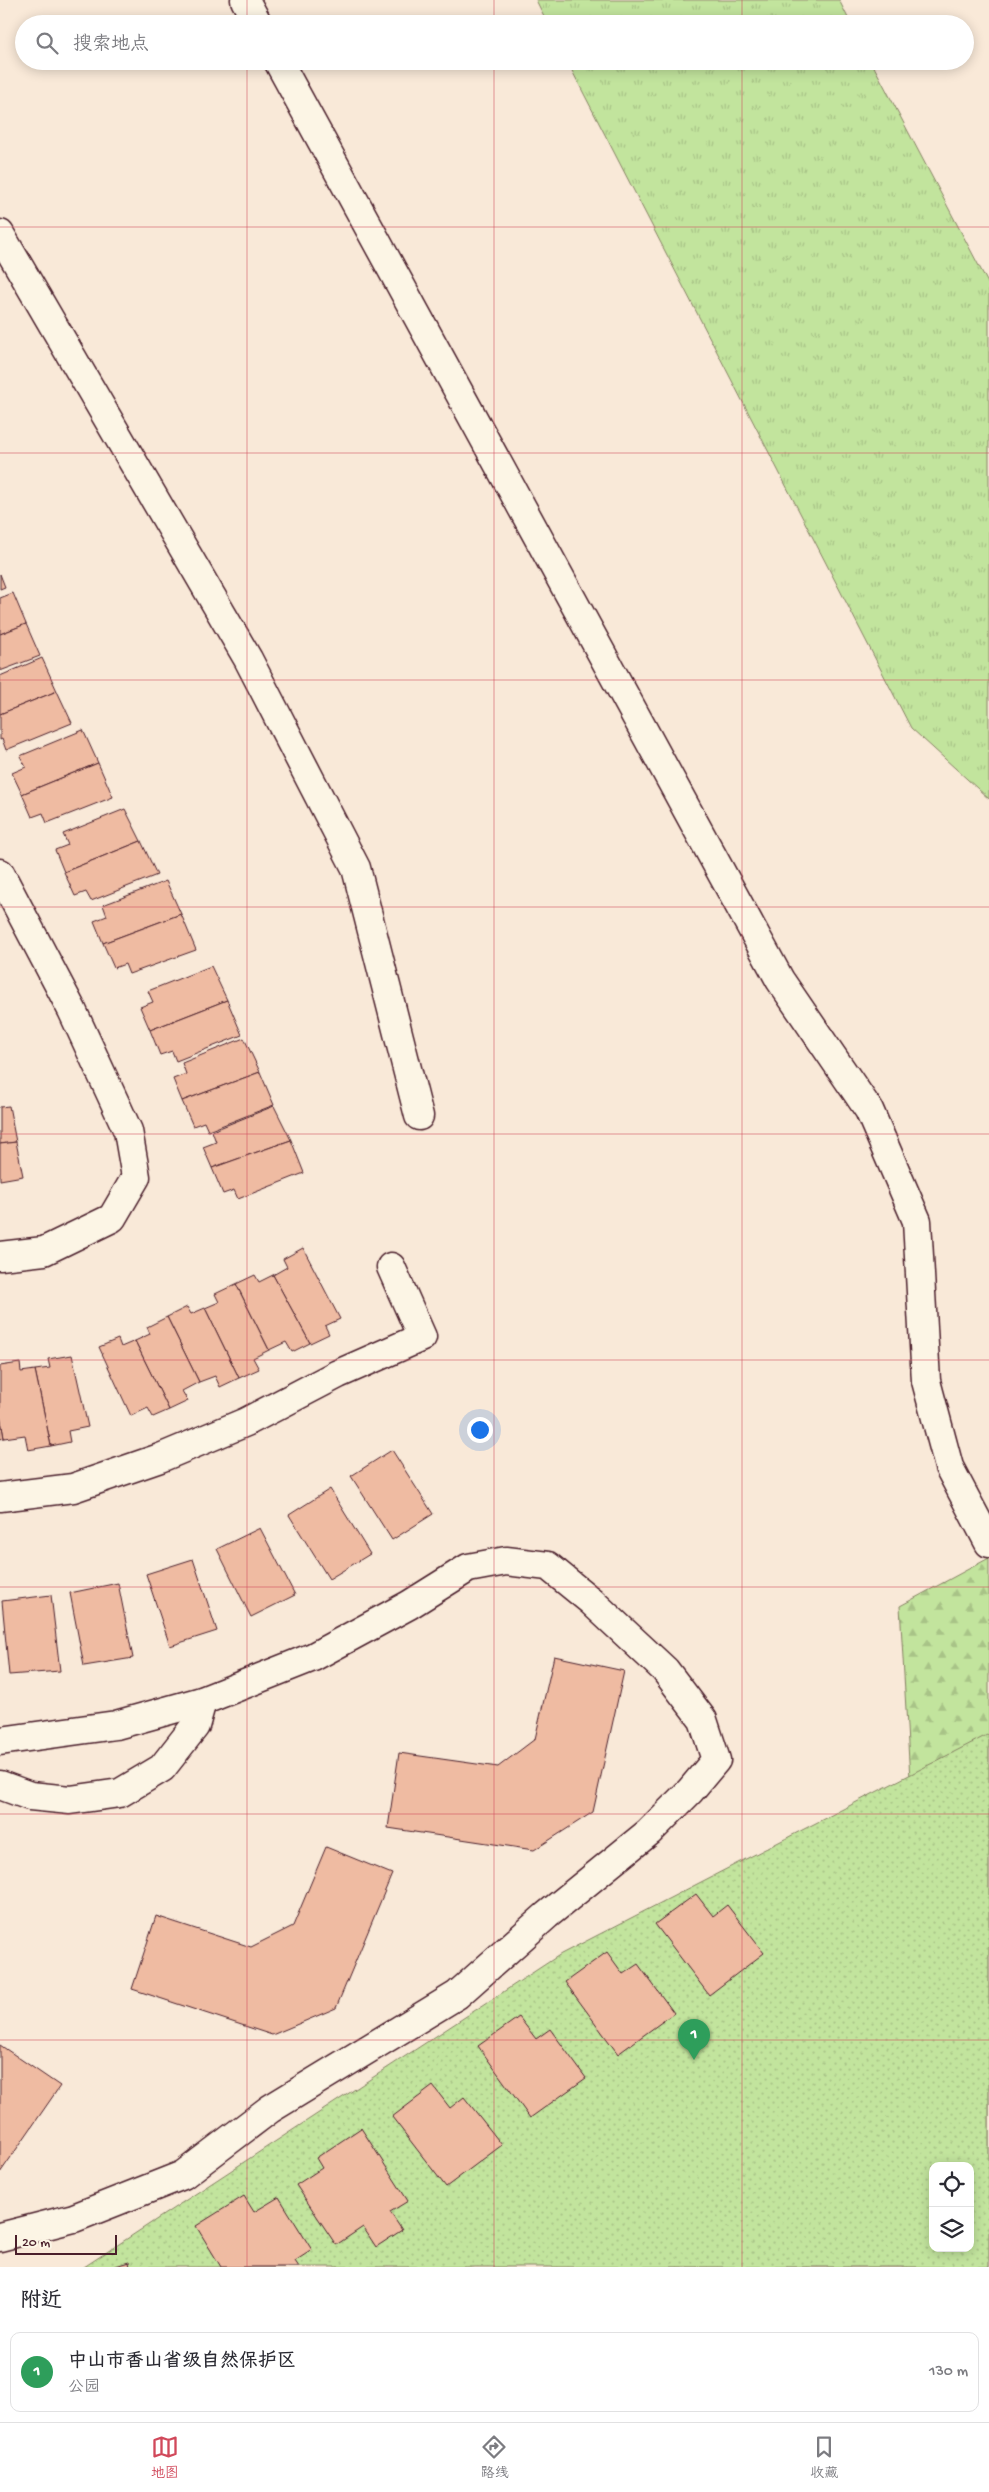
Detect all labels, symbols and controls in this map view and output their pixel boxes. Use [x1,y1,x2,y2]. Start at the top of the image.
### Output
search box [15,15,974,70]
icon: search [33,29,61,57]
text: 搜索地点 [73,34,149,57]
your location [467,1417,493,1443]
pin: 1 [678,2019,710,2060]
map controls [929,2162,974,2252]
button: locate [929,2162,974,2207]
button: layers [929,2207,974,2252]
scale bar [15,2232,118,2255]
text: 20 m [22,2235,50,2252]
text: 附近 [20,2290,62,2315]
text: 中山市香山省级自然保护区 [68,2351,296,2374]
text: 1 [34,2363,40,2382]
text: 130 m [929,2363,968,2382]
text: 公园 [68,2379,100,2398]
tab: 地图 [151,2433,179,2483]
tab: 路线 [480,2433,508,2483]
tab: 收藏 [810,2433,838,2483]

